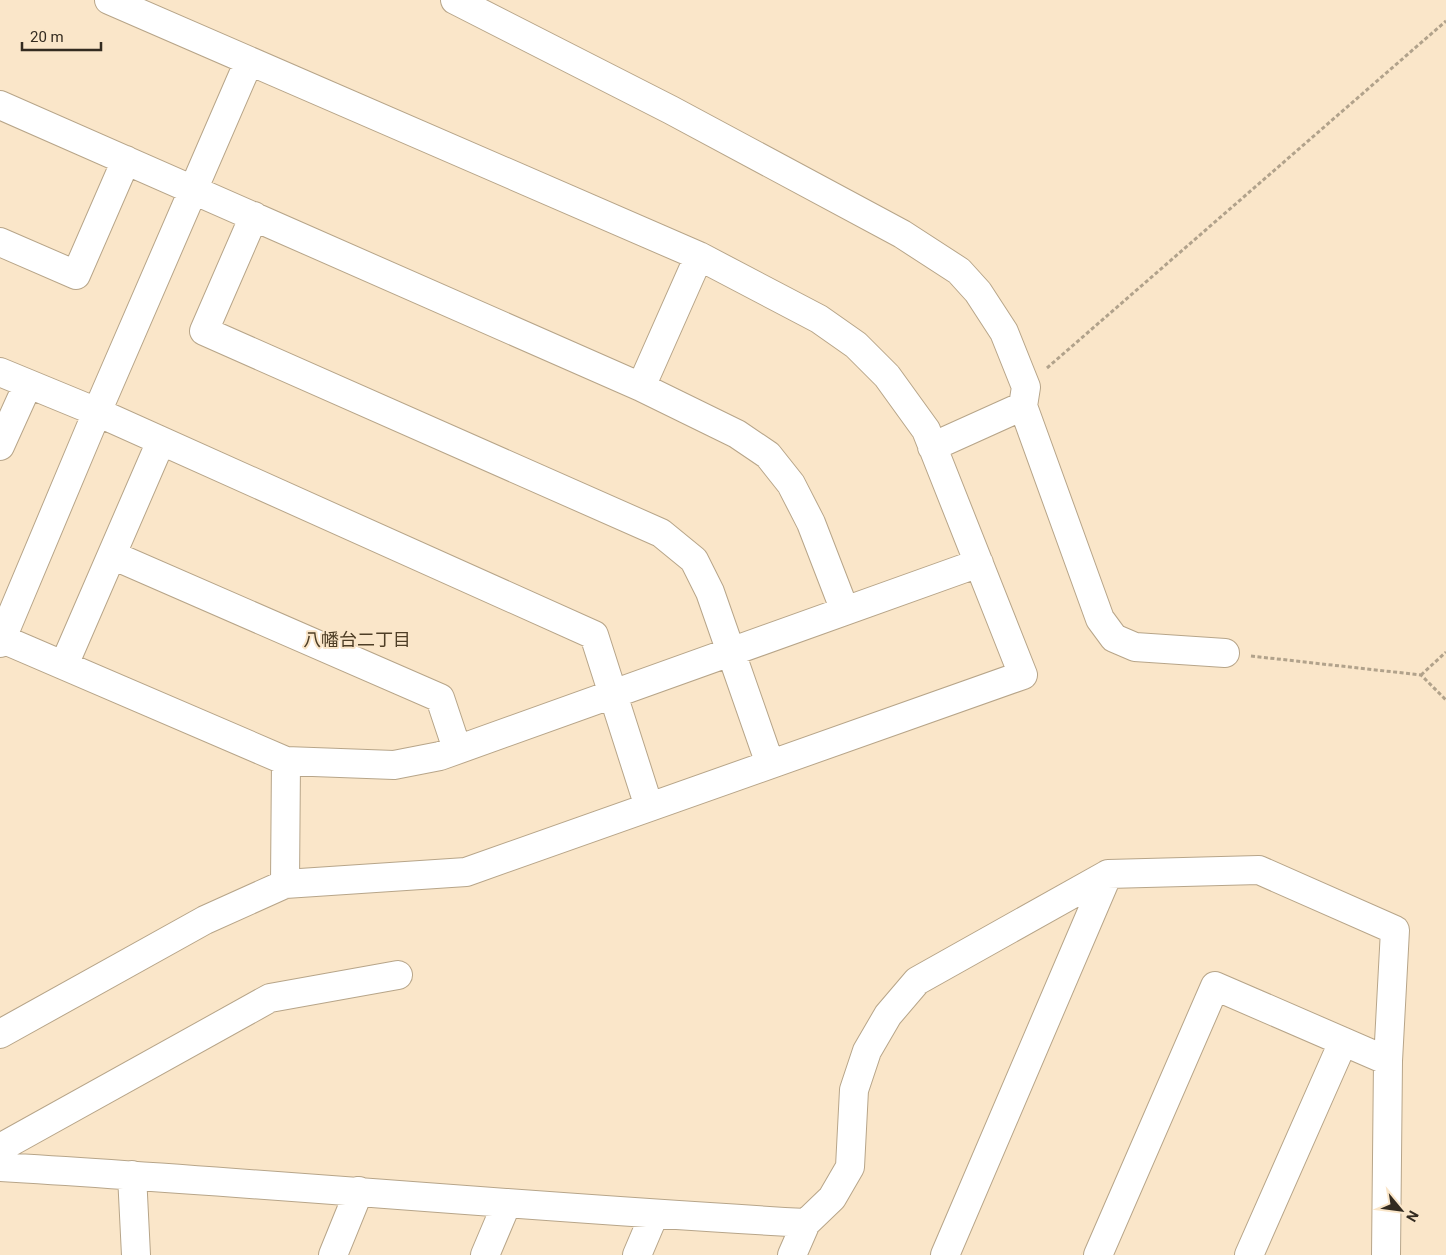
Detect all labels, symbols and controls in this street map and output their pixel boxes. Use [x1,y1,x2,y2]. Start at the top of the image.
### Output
scale bar [22,20,101,52]
text: 20 m [30,28,64,46]
district label: 八幡台二丁目 [303,629,411,650]
north arrow [1376,1185,1426,1235]
text: N [1403,1208,1422,1225]

